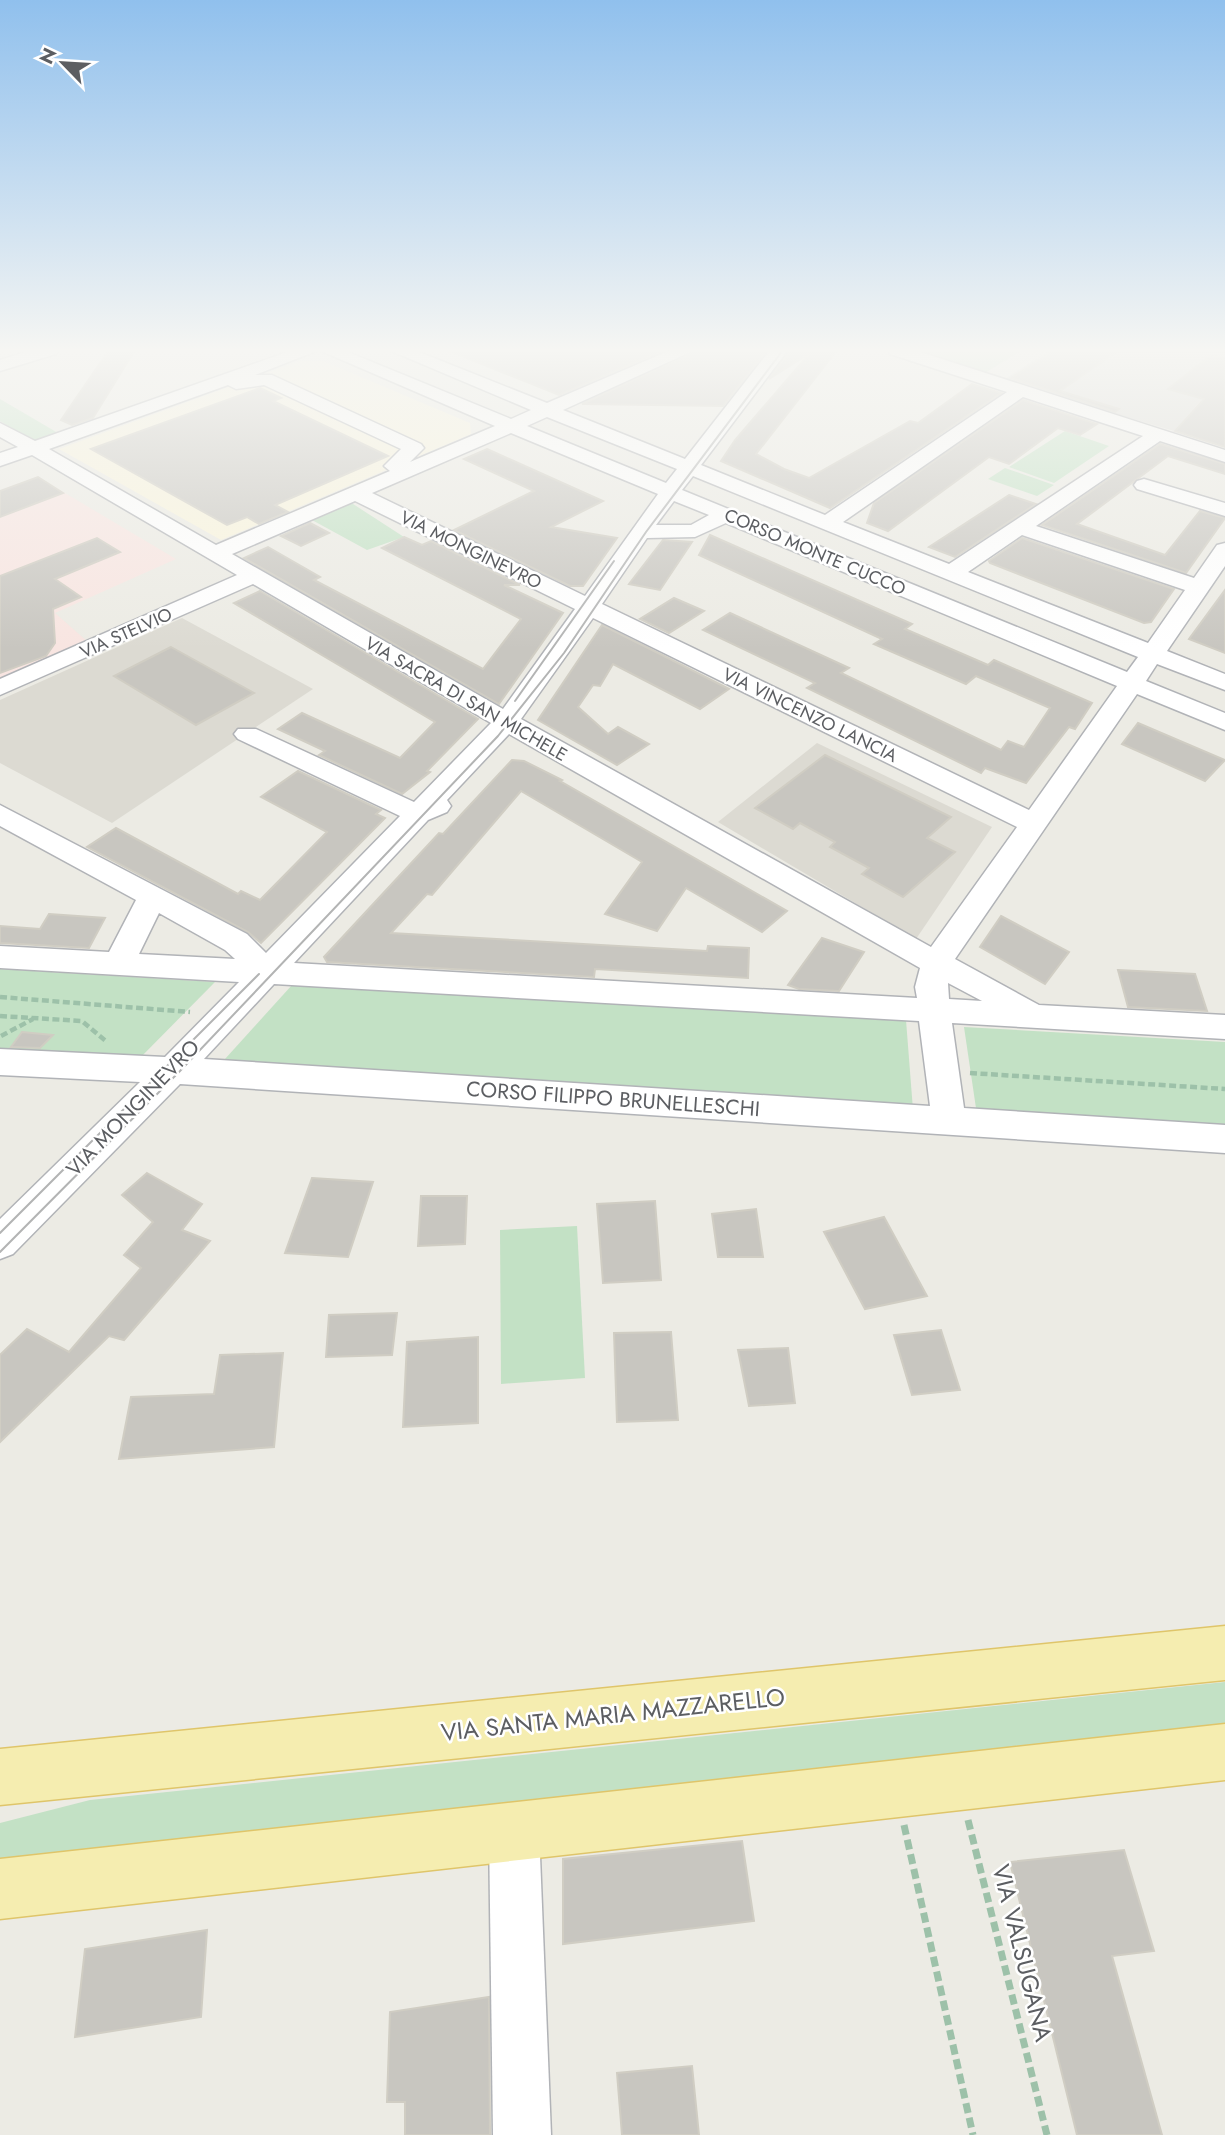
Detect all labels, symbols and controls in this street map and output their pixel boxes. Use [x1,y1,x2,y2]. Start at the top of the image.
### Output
north arrow [28,28,98,98]
text: N [33,43,63,69]
street label: CORSO MONTE CUCCO [720,502,910,602]
street label: VIA MONGINEVRO [396,504,546,596]
street label: VIA STELVIO [76,601,176,665]
street label: VIA SACRA DI SAN MICHELE [360,630,572,768]
street label: VIA VINCENZO LANCIA [718,661,902,769]
street label: VIA MONGINEVRO [60,1033,206,1183]
street label: CORSO FILIPPO BRUNELLESCHI [465,1074,761,1124]
street label: VIA SANTA MARIA MAZZARELLO [439,1679,787,1750]
street label: VIA VALSUGANA [984,1861,1061,2045]

